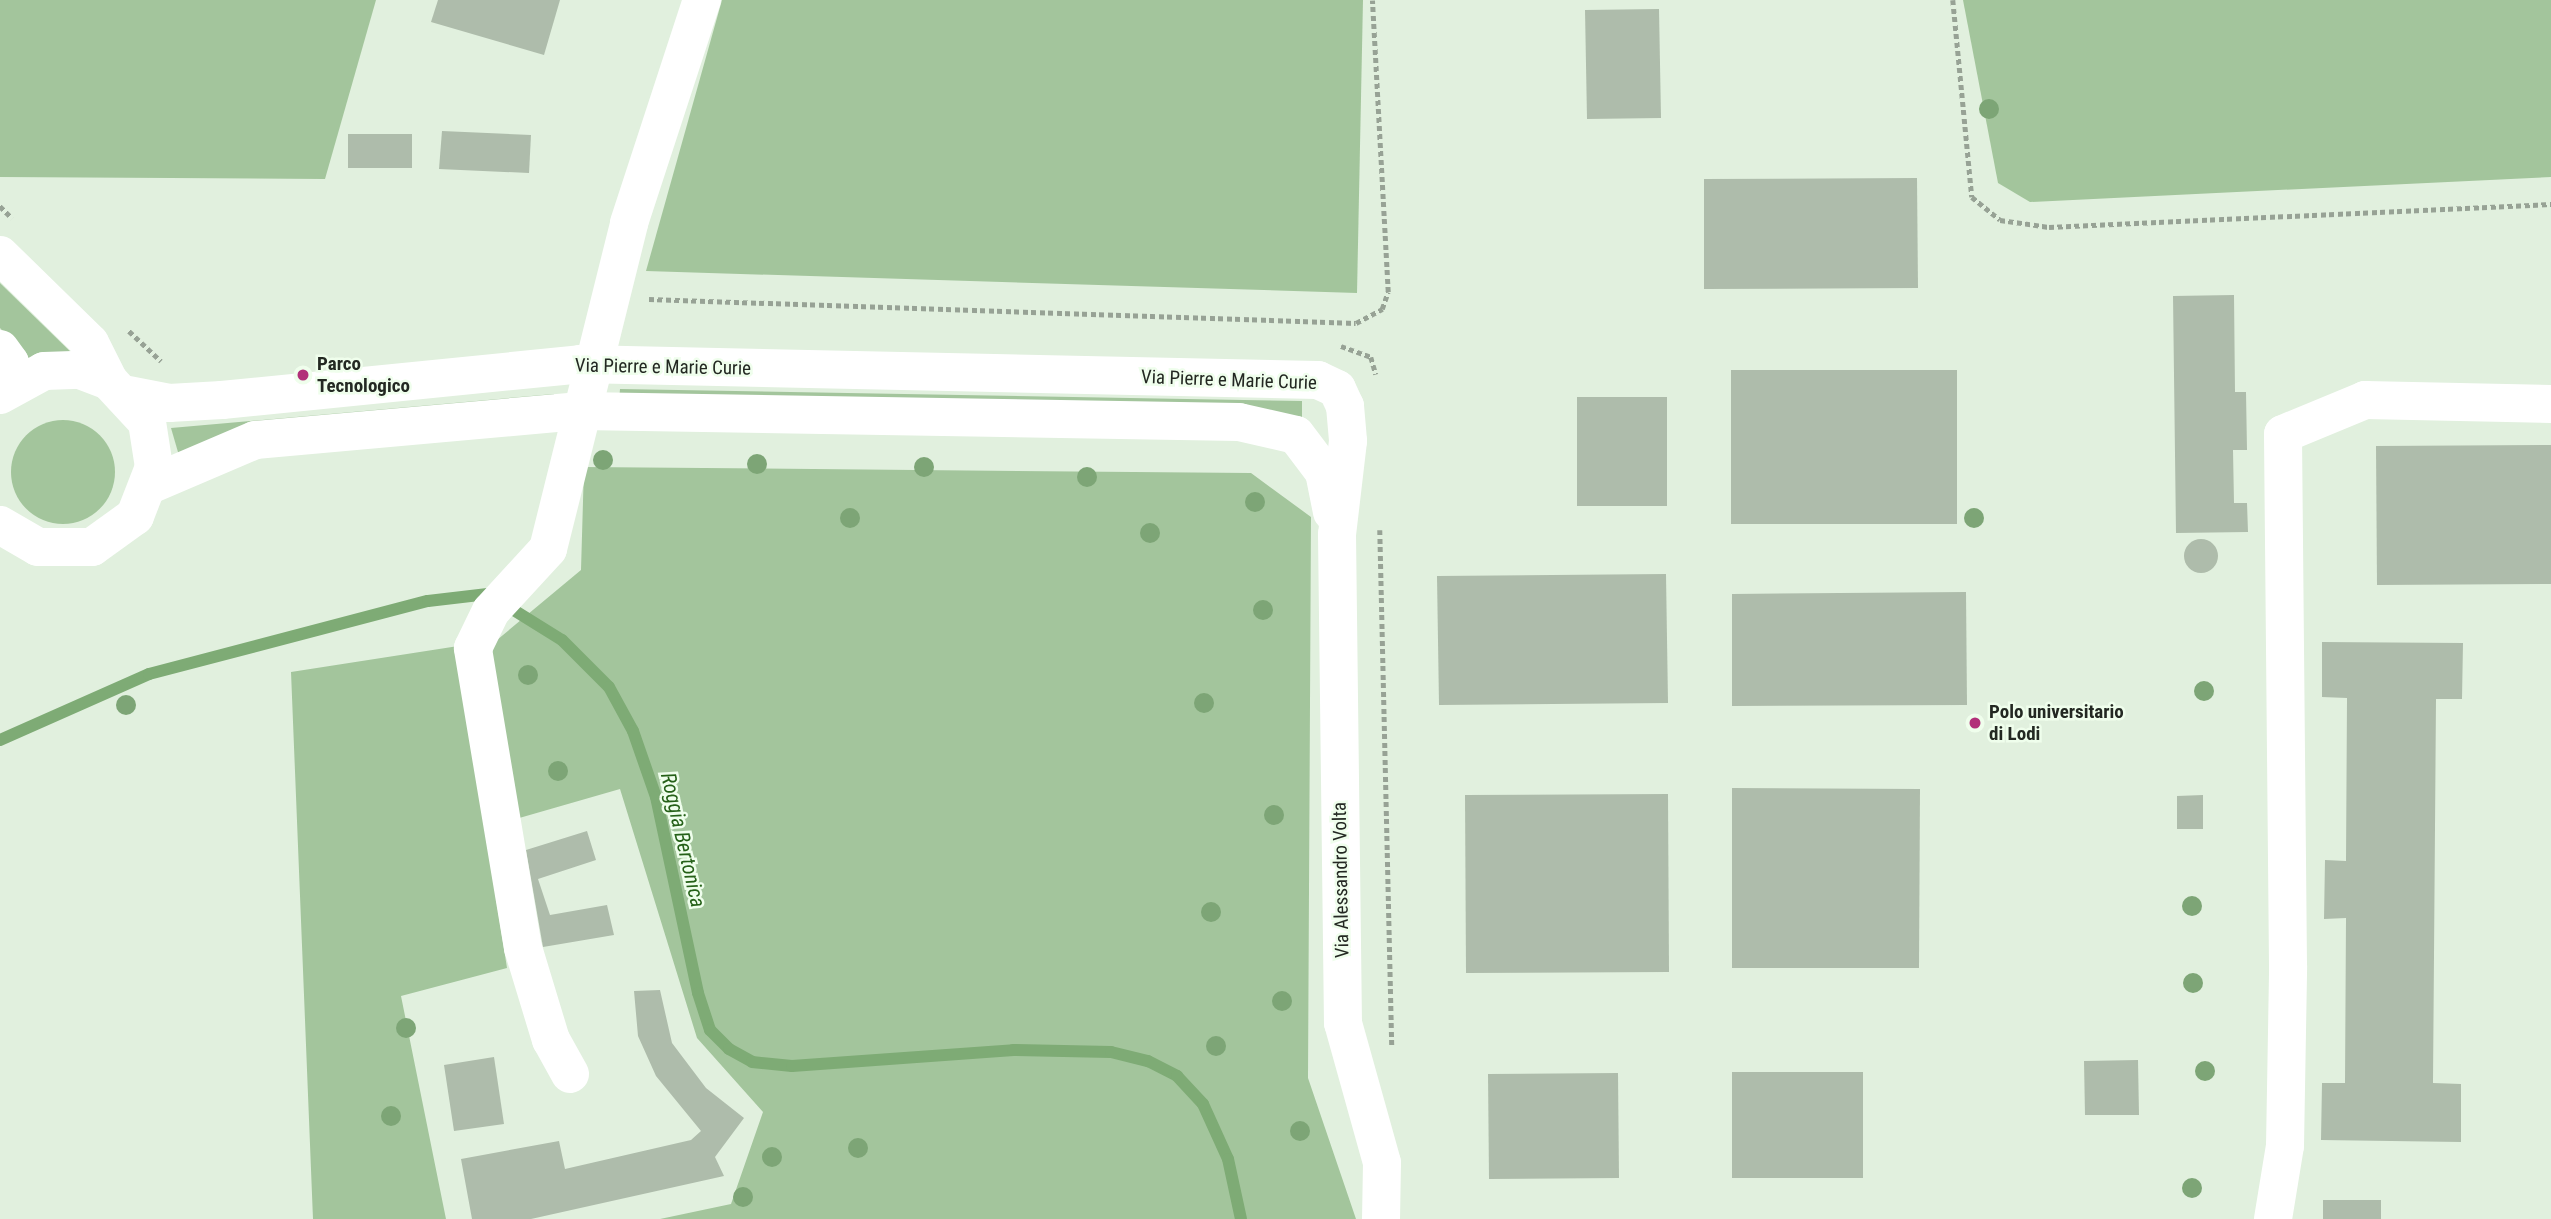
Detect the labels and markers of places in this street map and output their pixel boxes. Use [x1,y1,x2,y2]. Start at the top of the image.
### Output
place label: Parco Tecnologico [317,353,410,397]
marker: Parco Tecnologico [295,367,311,383]
place label: Polo universitario di Lodi [1989,701,2124,745]
marker: Polo universitario di Lodi [1967,715,1983,731]

